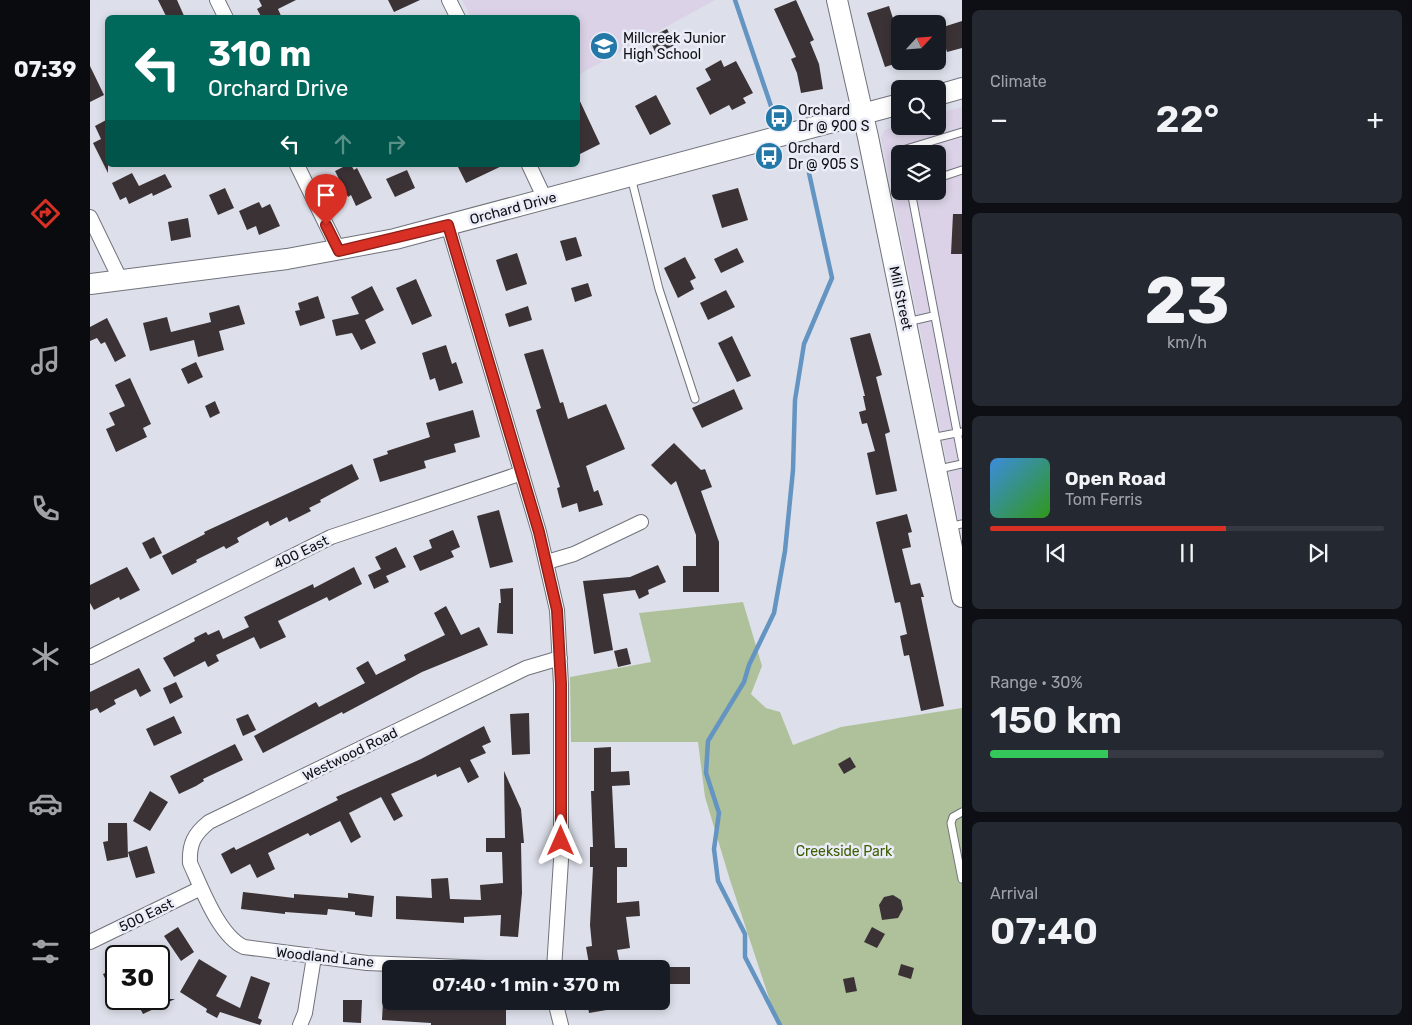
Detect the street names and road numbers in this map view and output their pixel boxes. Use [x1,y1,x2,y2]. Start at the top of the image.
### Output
street label: Orchard Drive [468,189,559,228]
street label: Mill Street [885,264,916,332]
street label: 400 East [271,532,332,573]
street label: Westwood Road [300,724,400,785]
street label: 500 East [116,895,177,936]
street label: Woodland Lane [275,944,375,971]

